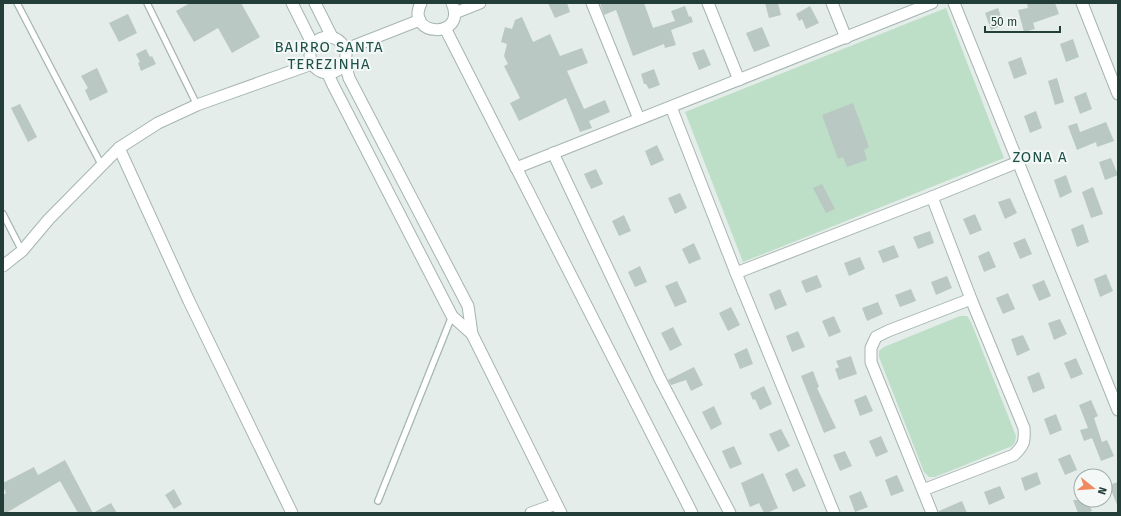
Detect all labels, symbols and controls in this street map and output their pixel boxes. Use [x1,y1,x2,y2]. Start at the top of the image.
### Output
scale bar [985,8,1060,34]
text: 50 m [991,15,1017,29]
district label: BAIRRO SANTA TEREZINHA [275,38,383,73]
district label: ZONA A [1012,148,1068,166]
north arrow [1073,468,1113,508]
text: N [1095,485,1109,496]

